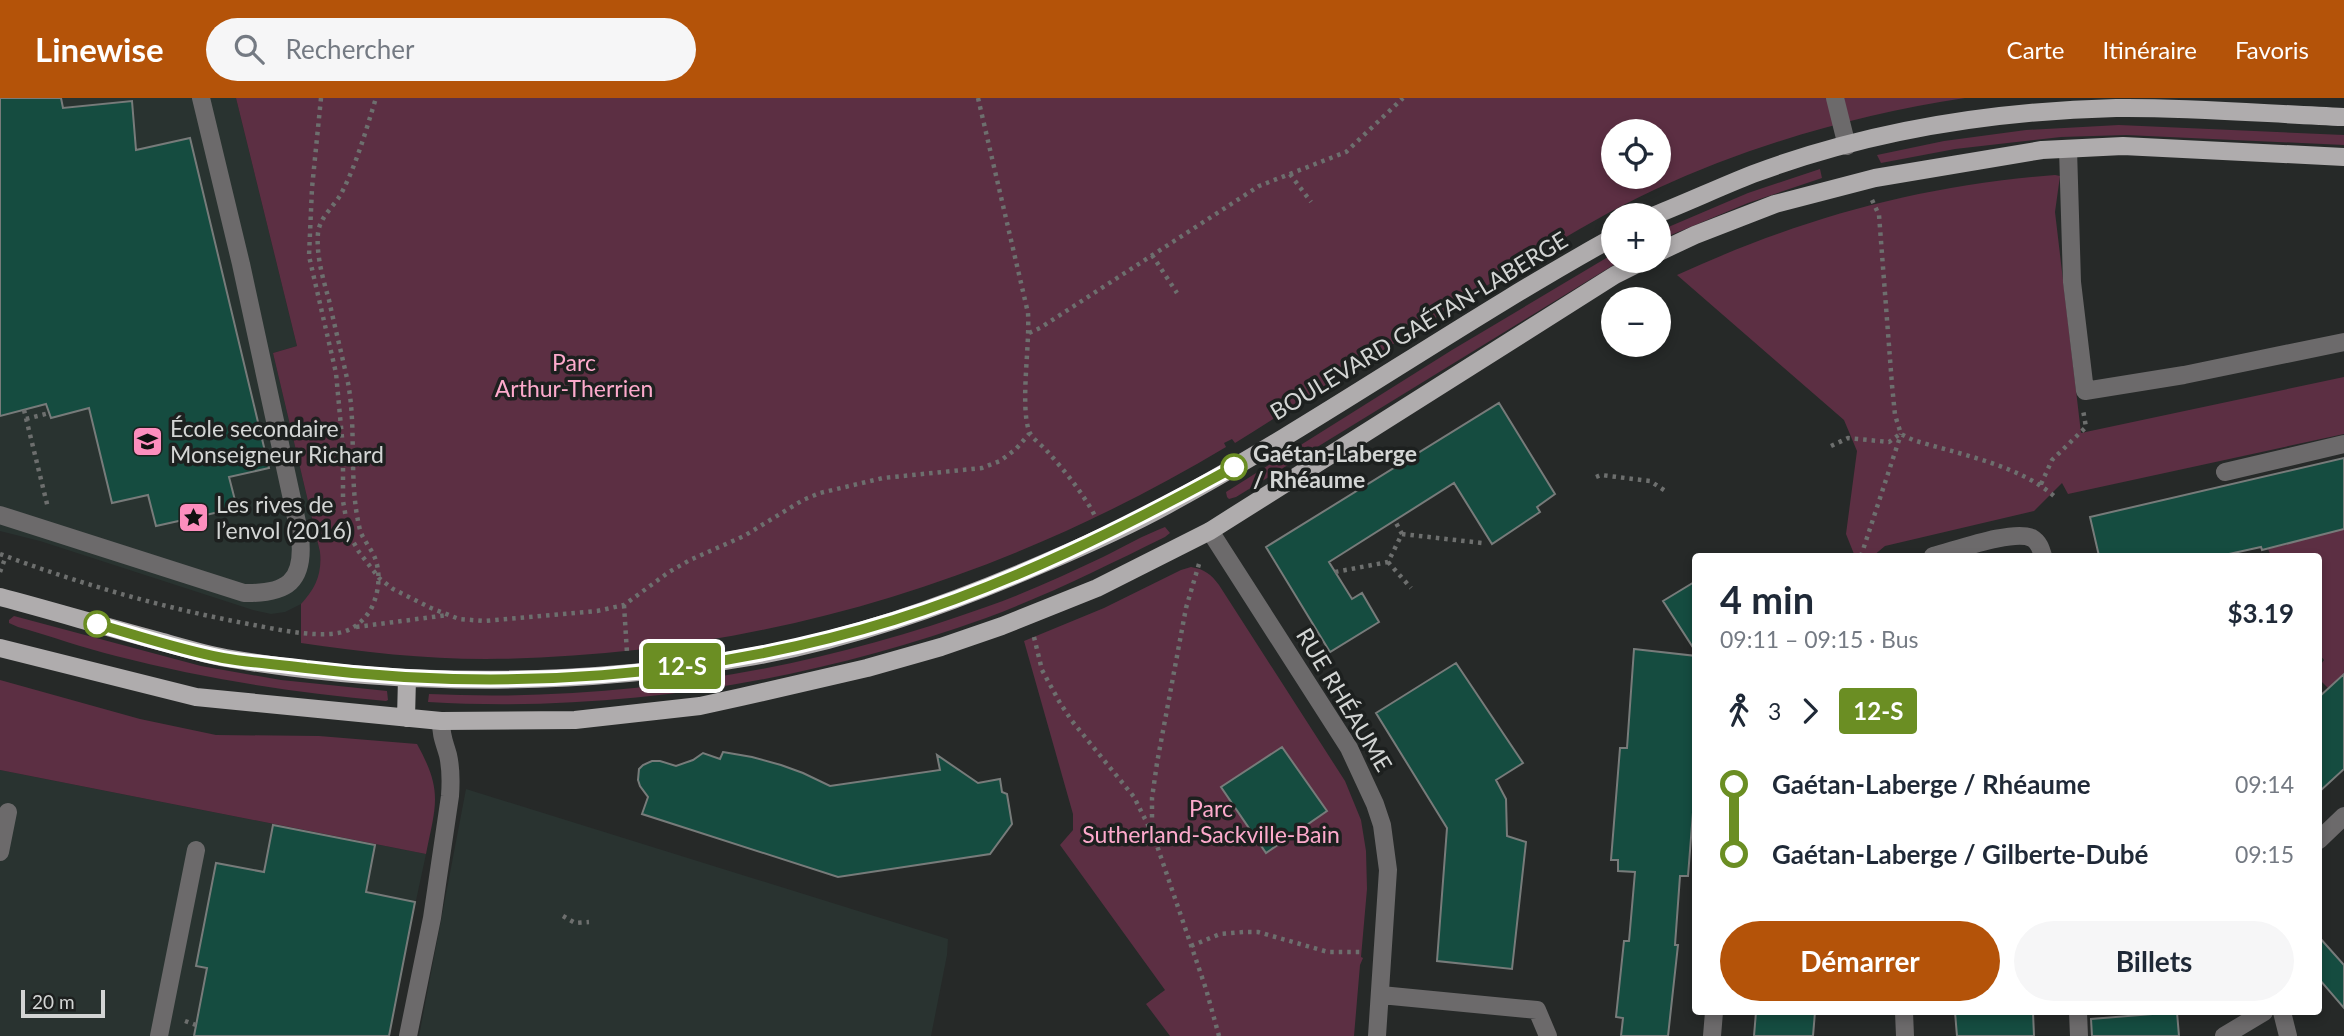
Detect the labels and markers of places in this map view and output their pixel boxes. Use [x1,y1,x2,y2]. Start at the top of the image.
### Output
place label: École secondaire Monseigneur Richard [170,414,384,468]
school or university icon: École secondaire Monseigneur Richard [130,425,164,459]
place label: Gaétan-Laberge / Rhéaume [1253,439,1417,493]
marker: Gaétan-Laberge / Rhéaume [1221,454,1247,480]
place label: Les rives de l’envol (2016) [216,490,352,544]
place icon: Les rives de l’envol (2016) [176,501,210,535]
unlabelled marker [84,611,110,637]

